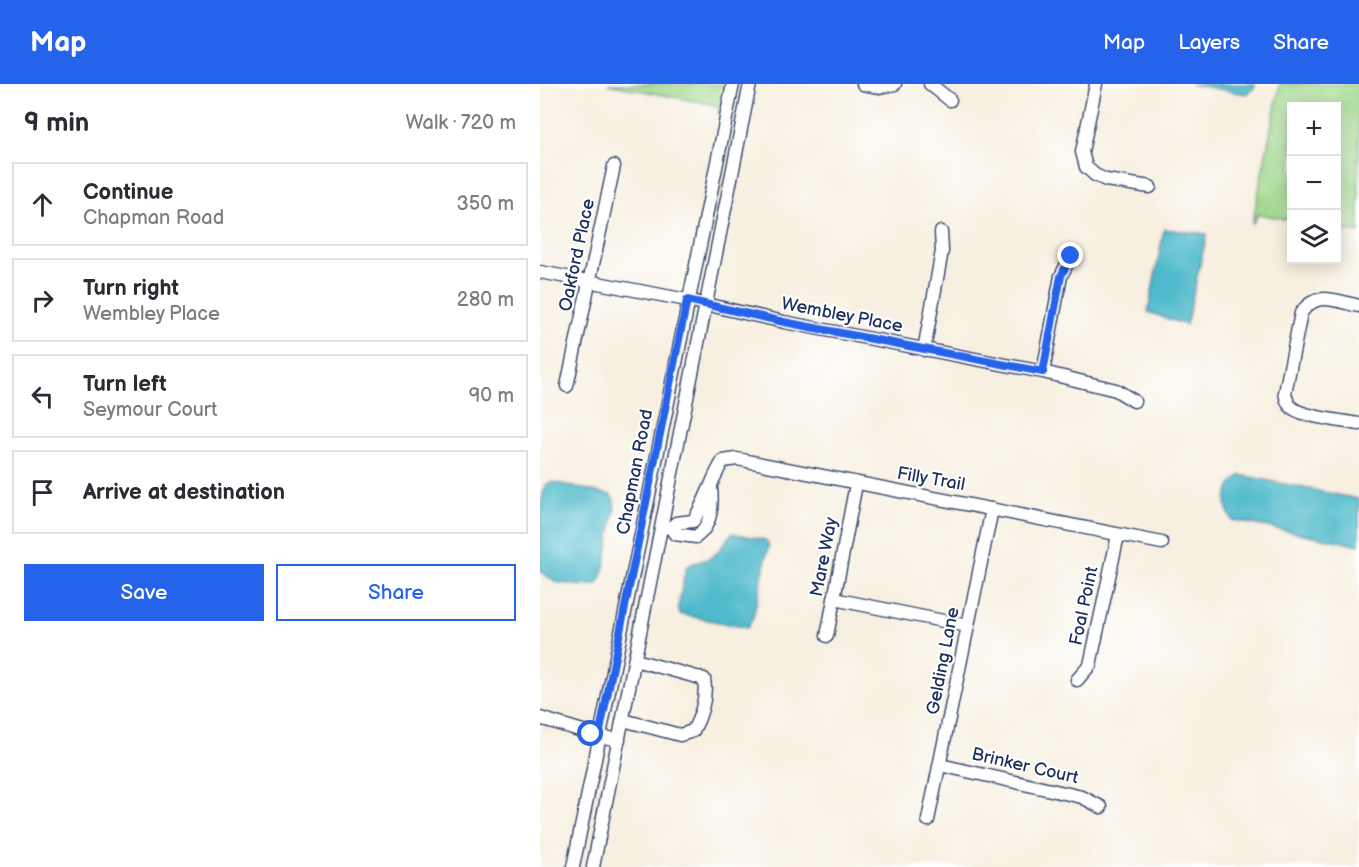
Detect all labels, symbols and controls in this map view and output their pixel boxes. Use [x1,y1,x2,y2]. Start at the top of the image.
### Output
text: Map [30,26,86,59]
text: Map [1103,30,1145,55]
text: Layers [1178,30,1240,55]
text: Share [1273,30,1329,55]
map controls [1287,102,1341,264]
button: + [1287,102,1341,156]
text: 9 min [24,108,89,139]
text: Walk · 720 m [405,111,516,135]
button: − [1287,156,1341,210]
text: Continue [83,179,173,206]
icon: ahead [26,188,59,221]
text: 350 m [457,192,514,216]
street label: Oakford Place [555,196,599,313]
text: Chapman Road [83,206,224,230]
button: layers [1287,210,1341,264]
route end [1057,242,1083,268]
text: Turn right [83,275,179,302]
icon: right [26,284,59,317]
text: 280 m [457,288,514,312]
street label: Wembley Place [780,293,905,337]
text: Wembley Place [83,302,220,326]
text: Turn left [83,371,167,398]
icon: left [26,380,59,413]
text: 90 m [469,384,514,408]
text: Seymour Court [83,398,217,422]
street label: Chapman Road [613,408,657,536]
street label: Filly Trail [895,463,967,495]
icon: arrive [26,476,59,509]
text: Arrive at destination [83,479,285,506]
street label: Mare Way [806,515,842,598]
button: Save [24,564,264,621]
button: Share [276,564,516,621]
street label: Foal Point [1065,564,1103,647]
street label: Gelding Lane [922,605,964,716]
route start [577,720,603,746]
street label: Brinker Court [970,744,1081,789]

